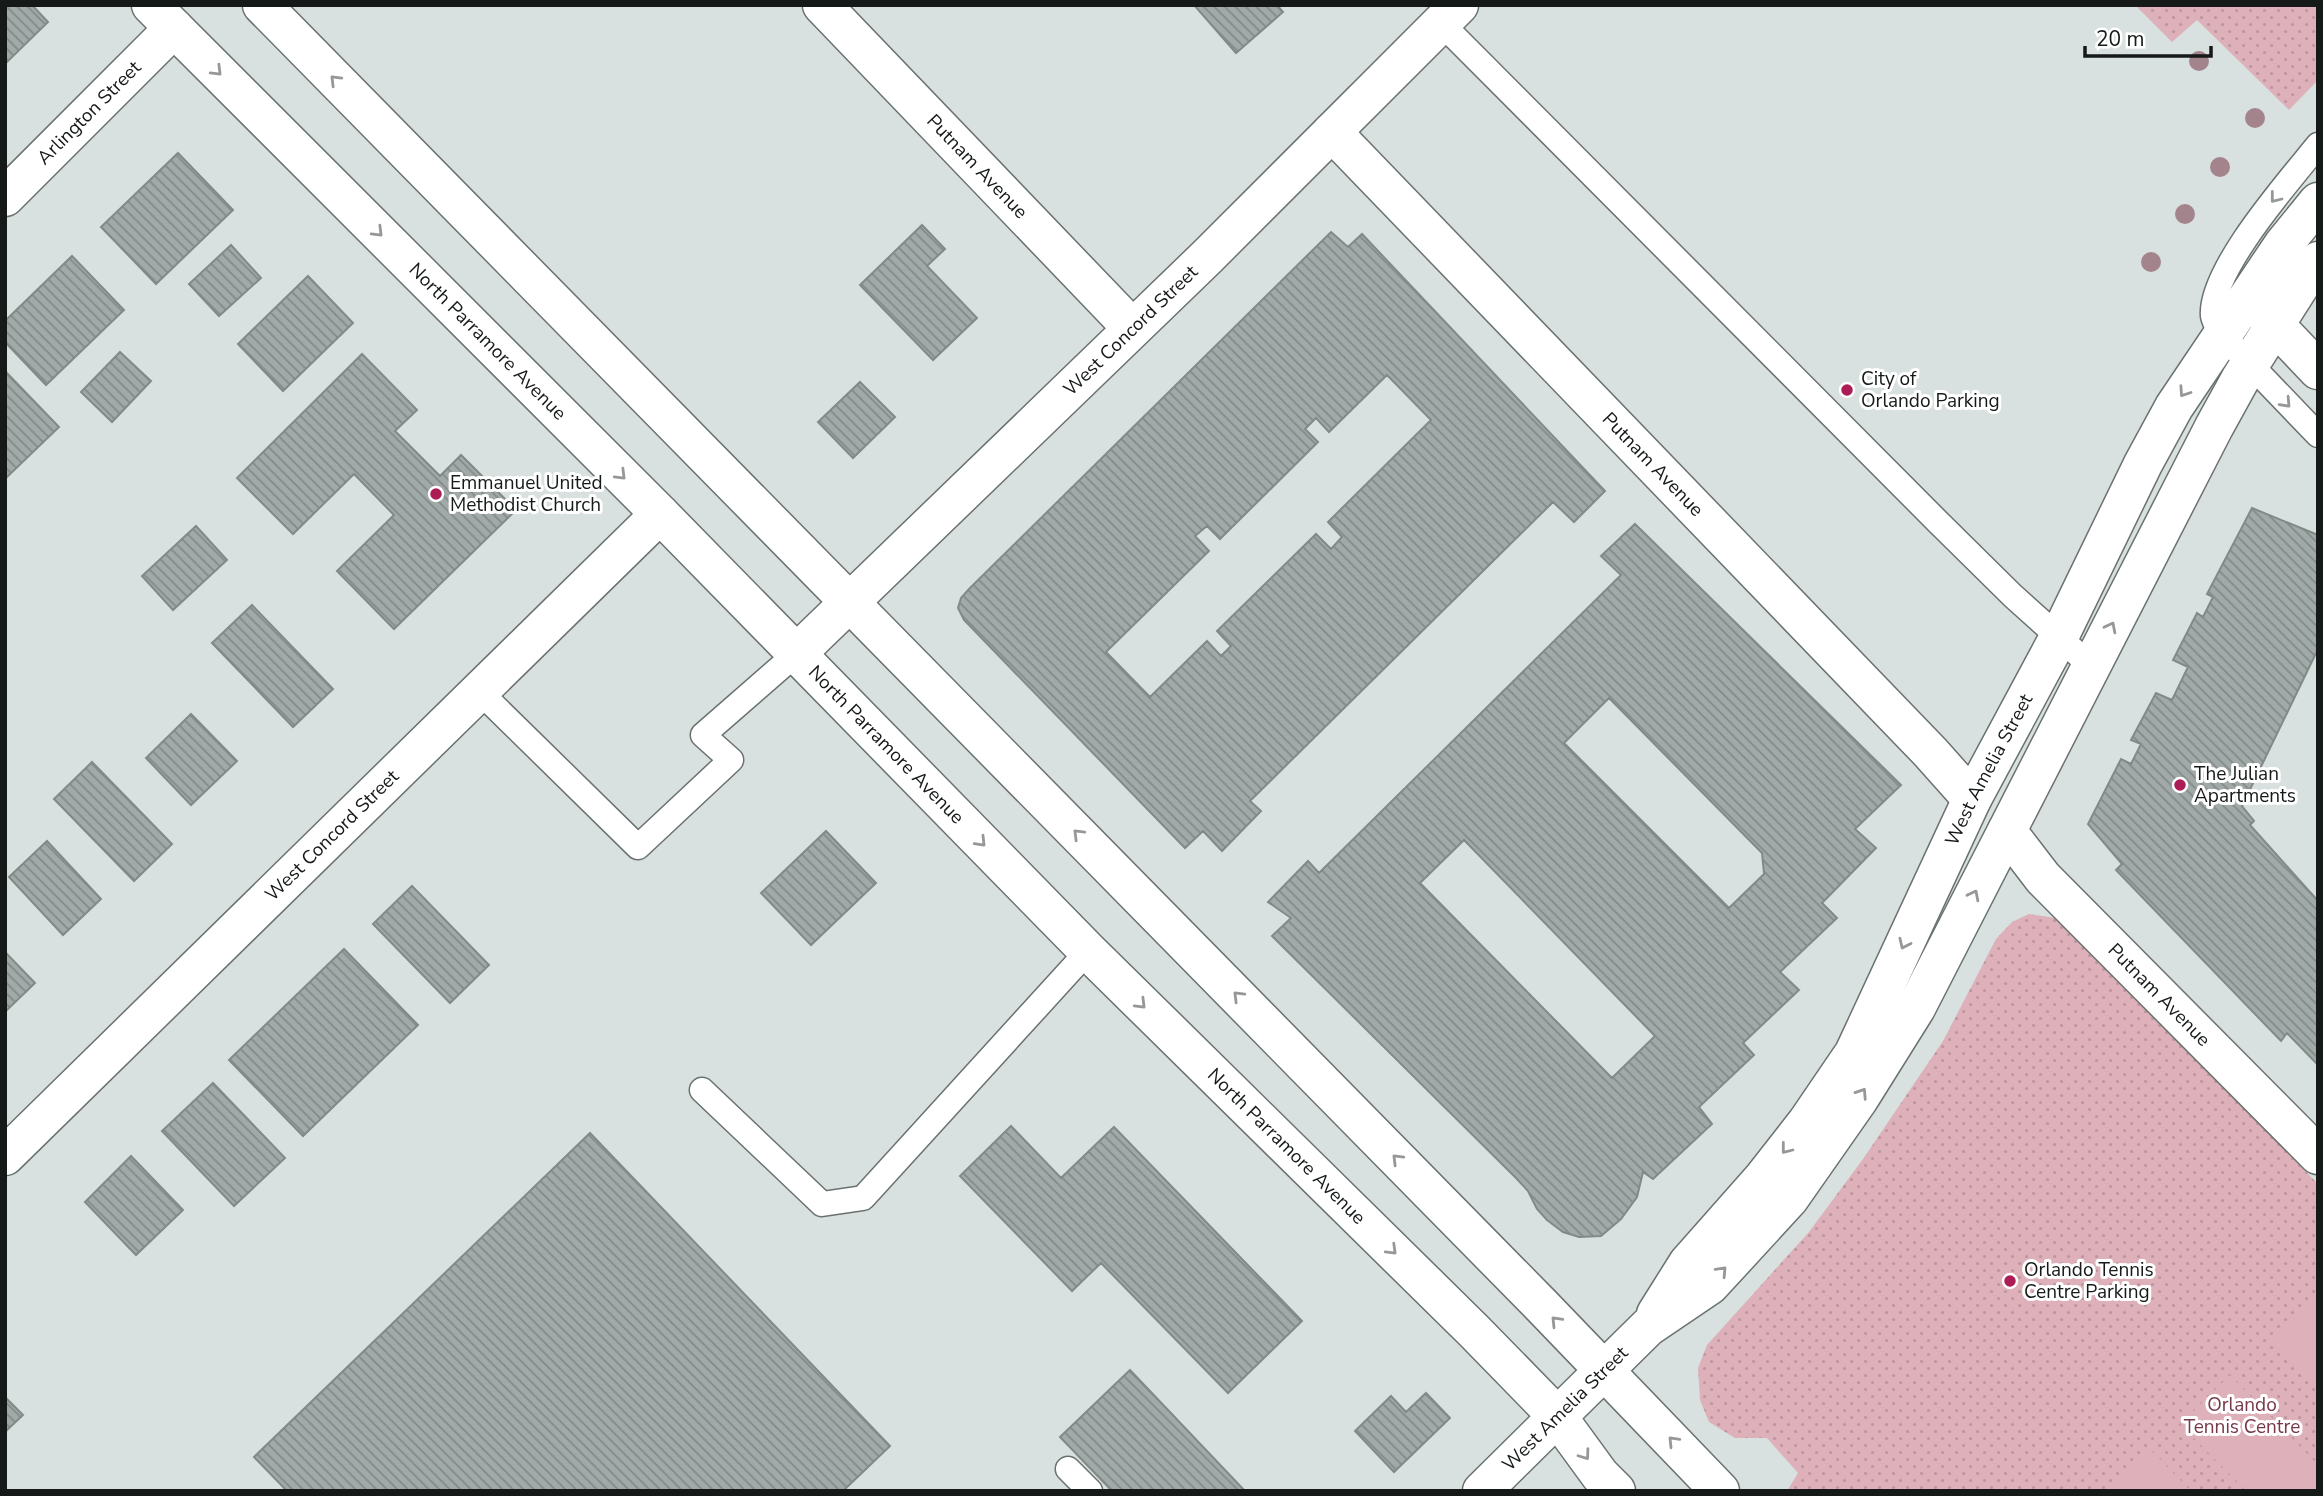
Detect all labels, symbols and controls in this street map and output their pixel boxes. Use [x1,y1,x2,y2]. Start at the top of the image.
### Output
scale bar [2085,14,2211,58]
text: 20 m [2096,25,2145,53]
street label: Arlington Street [31,55,147,171]
one-way arrow [209,62,222,75]
one-way arrow [331,75,344,88]
street label: Putnam Avenue [921,109,1034,225]
one-way arrow [2271,191,2284,203]
one-way arrow [369,223,382,236]
street label: North Parramore Avenue [403,257,572,426]
street label: West Concord Street [1058,259,1204,402]
place label: City of Orlando Parking [1861,366,2000,414]
marker: City of Orlando Parking [1839,382,1855,398]
one-way arrow [2180,384,2193,397]
one-way arrow [2278,395,2291,408]
street label: Putnam Avenue [1596,407,1709,522]
one-way arrow [612,466,625,479]
place label: Emmanuel United Methodist Church [450,470,603,518]
marker: Emmanuel United Methodist Church [428,486,444,502]
one-way arrow [2103,622,2117,634]
street label: North Parramore Avenue [802,660,970,830]
street label: West Amelia Street [1939,689,2039,850]
place label: The Julian Apartments [2194,761,2296,809]
street label: West Concord Street [260,764,405,907]
marker: The Julian Apartments [2172,777,2188,793]
one-way arrow [1074,829,1087,842]
one-way arrow [973,834,986,847]
one-way arrow [1966,890,1979,902]
one-way arrow [1898,937,1912,949]
street label: Putnam Avenue [2102,938,2216,1052]
one-way arrow [1233,992,1246,1005]
one-way arrow [1133,996,1146,1009]
street label: North Parramore Avenue [1202,1062,1371,1230]
one-way arrow [1854,1088,1867,1101]
one-way arrow [1782,1141,1795,1154]
one-way arrow [1393,1154,1406,1167]
one-way arrow [1383,1242,1396,1255]
place label: Orlando Tennis Centre Parking [2024,1257,2154,1305]
one-way arrow [1714,1266,1726,1279]
marker: Orlando Tennis Centre Parking [2002,1273,2018,1289]
one-way arrow [1552,1316,1565,1329]
street label: West Amelia Street [1496,1340,1634,1477]
park label: Orlando Tennis Centre [2184,1392,2300,1440]
one-way arrow [1669,1436,1682,1449]
one-way arrow [1577,1447,1589,1459]

